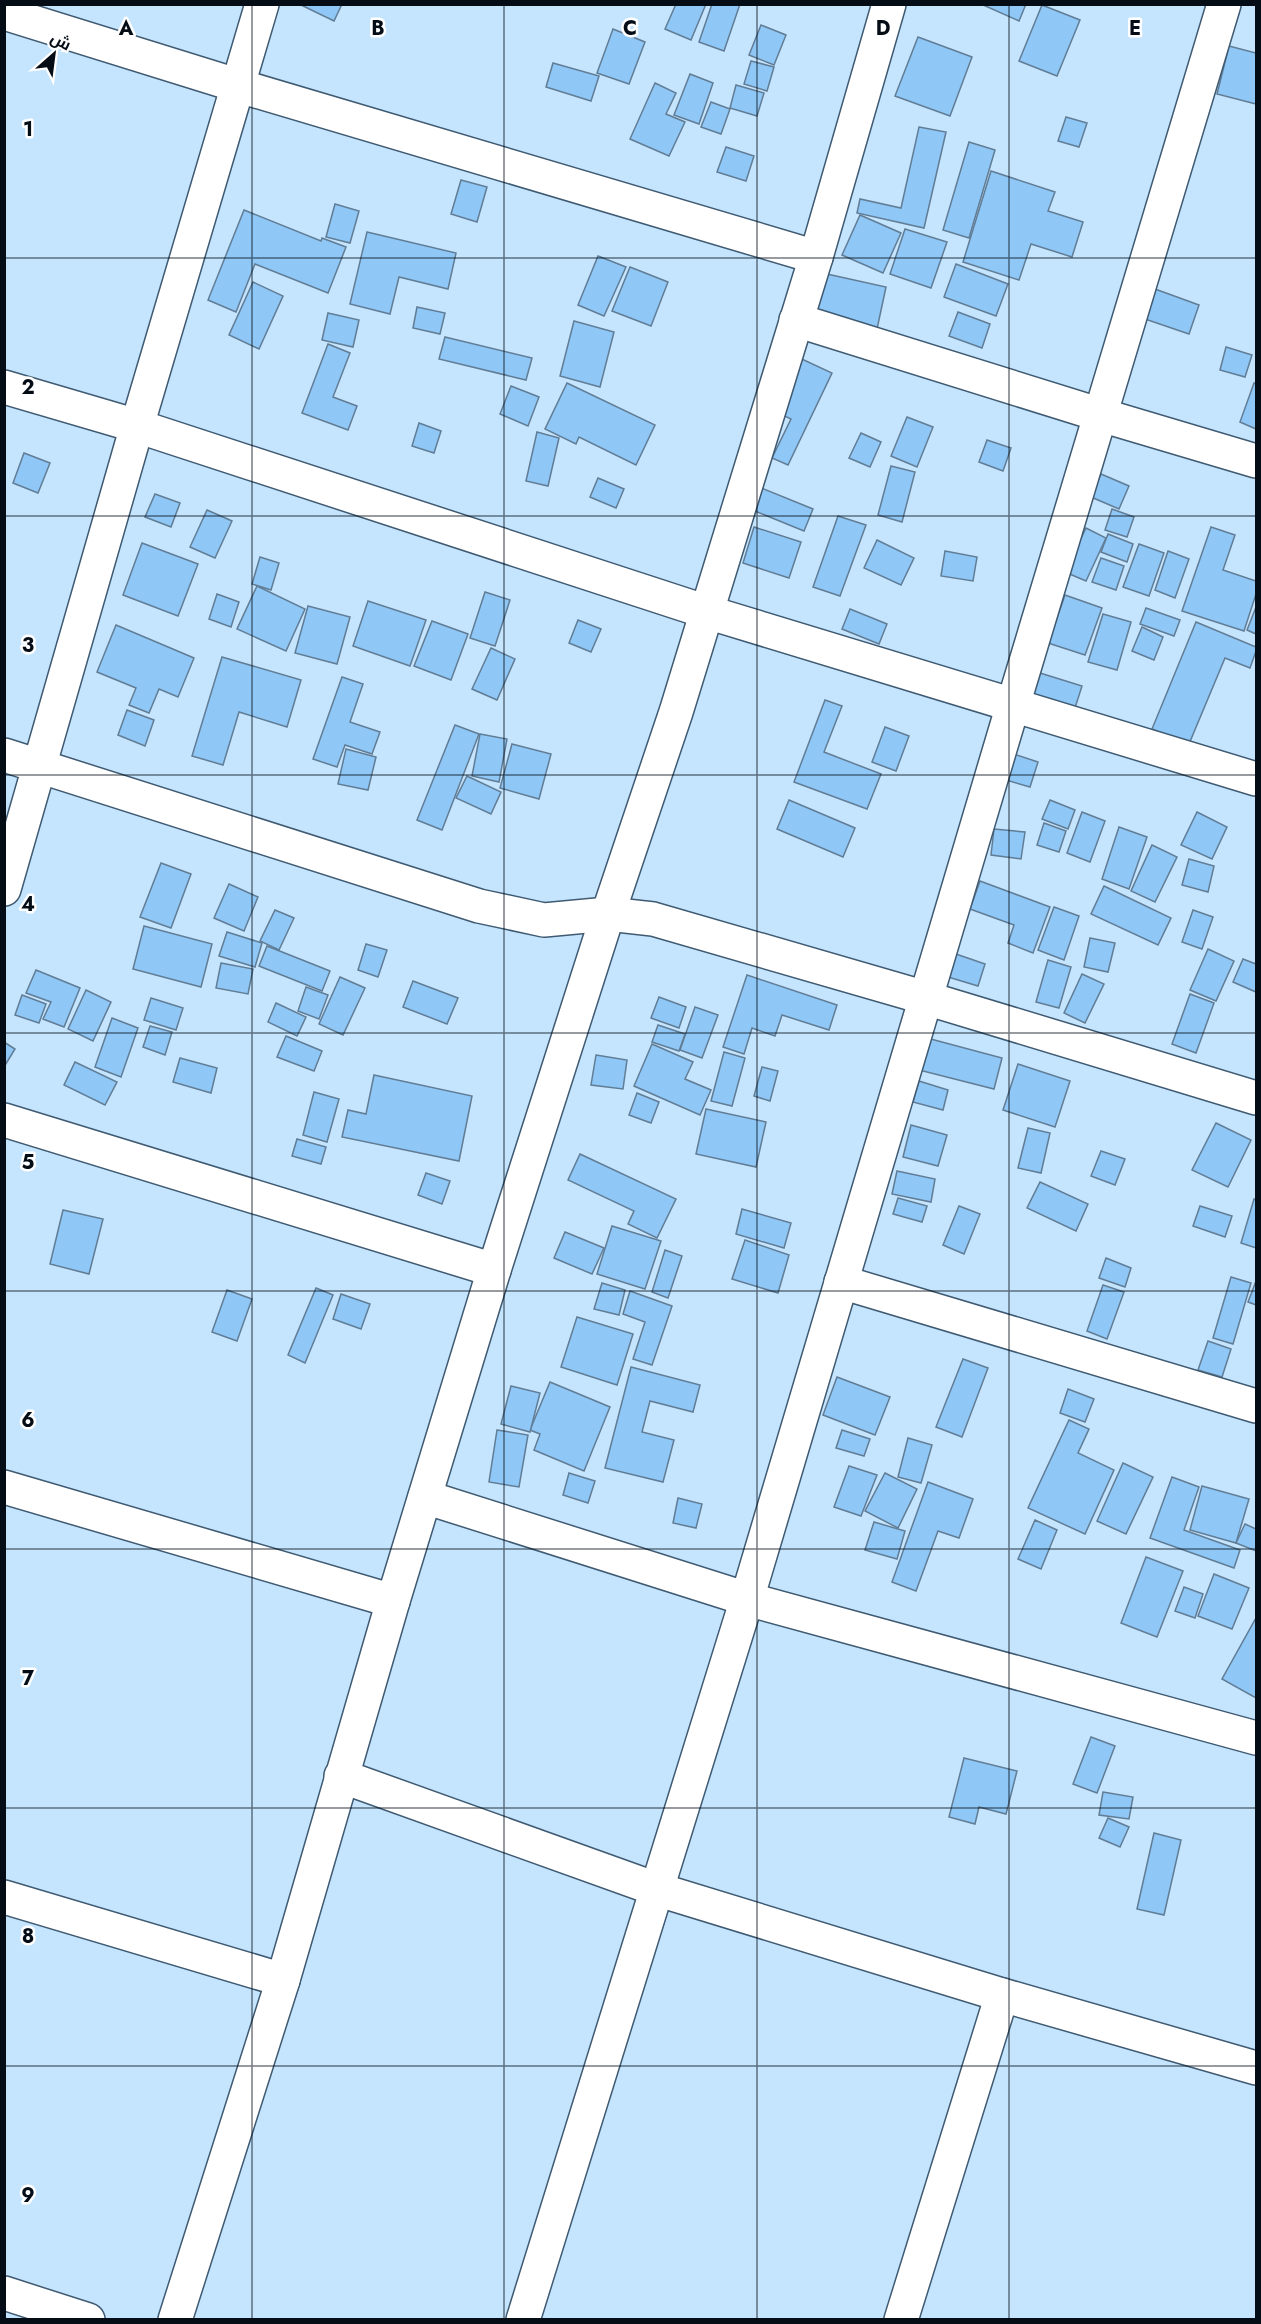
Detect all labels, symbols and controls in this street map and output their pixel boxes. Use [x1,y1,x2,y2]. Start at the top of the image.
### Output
text: A [118,14,134,43]
text: B [371,14,385,43]
text: C [623,14,637,43]
text: D [876,14,890,43]
text: E [1129,14,1141,43]
north arrow [24,24,84,84]
text: ش [46,26,75,56]
text: 1 [23,115,33,144]
text: 2 [21,373,35,402]
text: 3 [22,631,34,660]
text: 4 [21,890,35,919]
text: 5 [22,1148,35,1177]
text: 6 [21,1406,35,1435]
text: 7 [22,1664,35,1693]
text: 8 [22,1922,34,1951]
text: 9 [21,2181,35,2210]

